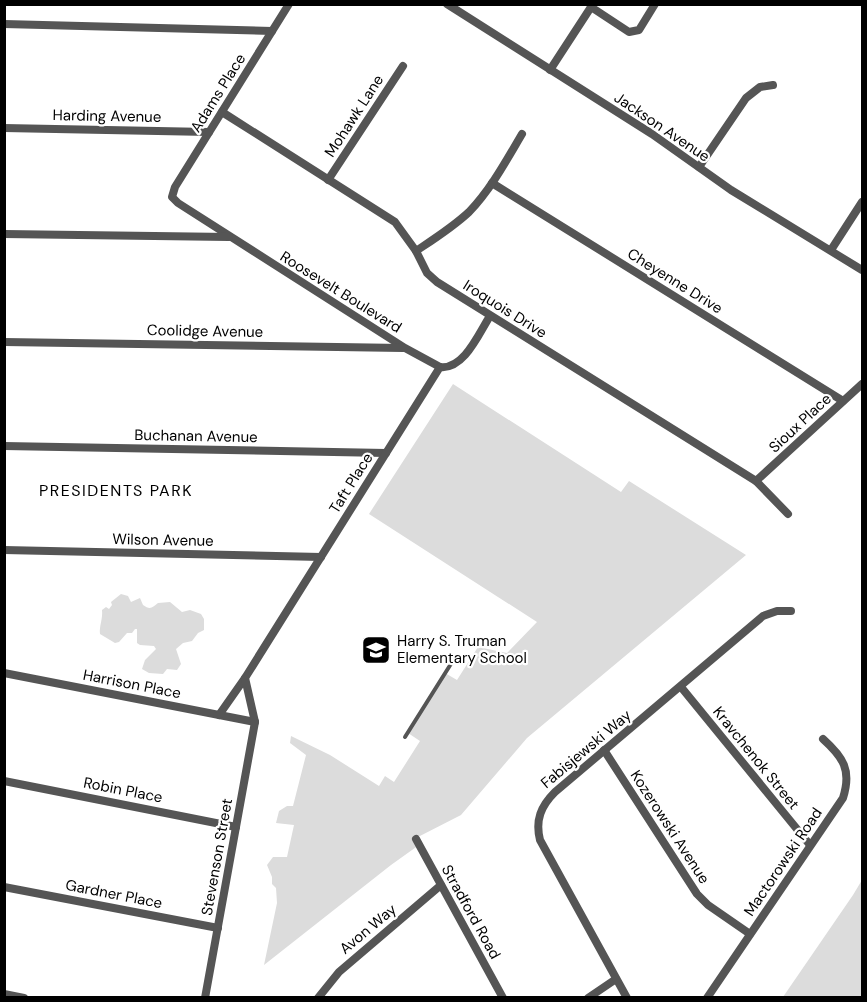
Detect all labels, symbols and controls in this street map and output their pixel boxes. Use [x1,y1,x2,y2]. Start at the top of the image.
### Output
street label: Adams Place [186,50,250,136]
street label: Mohawk Lane [320,71,388,161]
street label: Jackson Avenue [610,88,714,166]
street label: Harding Avenue [53,105,161,127]
street label: Cheyenne Drive [623,244,727,318]
street label: Roosevelt Boulevard [276,246,406,338]
street label: Iroquois Drive [459,275,551,343]
street label: Coolidge Avenue [147,320,263,342]
street label: Sioux Place [764,389,836,457]
street label: Buchanan Avenue [134,425,258,447]
street label: Taft Place [325,449,377,517]
district label: PRESIDENTS PARK [39,480,193,501]
street label: Wilson Avenue [112,529,214,551]
place label: Harry S. Truman Elementary School [397,631,527,668]
school or university icon: Harry S. Truman Elementary School [360,634,392,666]
street label: Harrison Place [81,665,183,703]
street label: Kravchenok Street [708,702,804,814]
street label: Fabisjewski Way [537,705,636,793]
street label: Kozerowski Avenue [626,766,714,888]
street label: Robin Place [82,773,164,807]
street label: Stevenson Street [197,797,237,917]
street label: Mactorowski Road [739,804,827,920]
street label: Stradford Road [437,861,505,963]
street label: Gardner Place [64,875,164,913]
street label: Avon Way [335,899,401,959]

